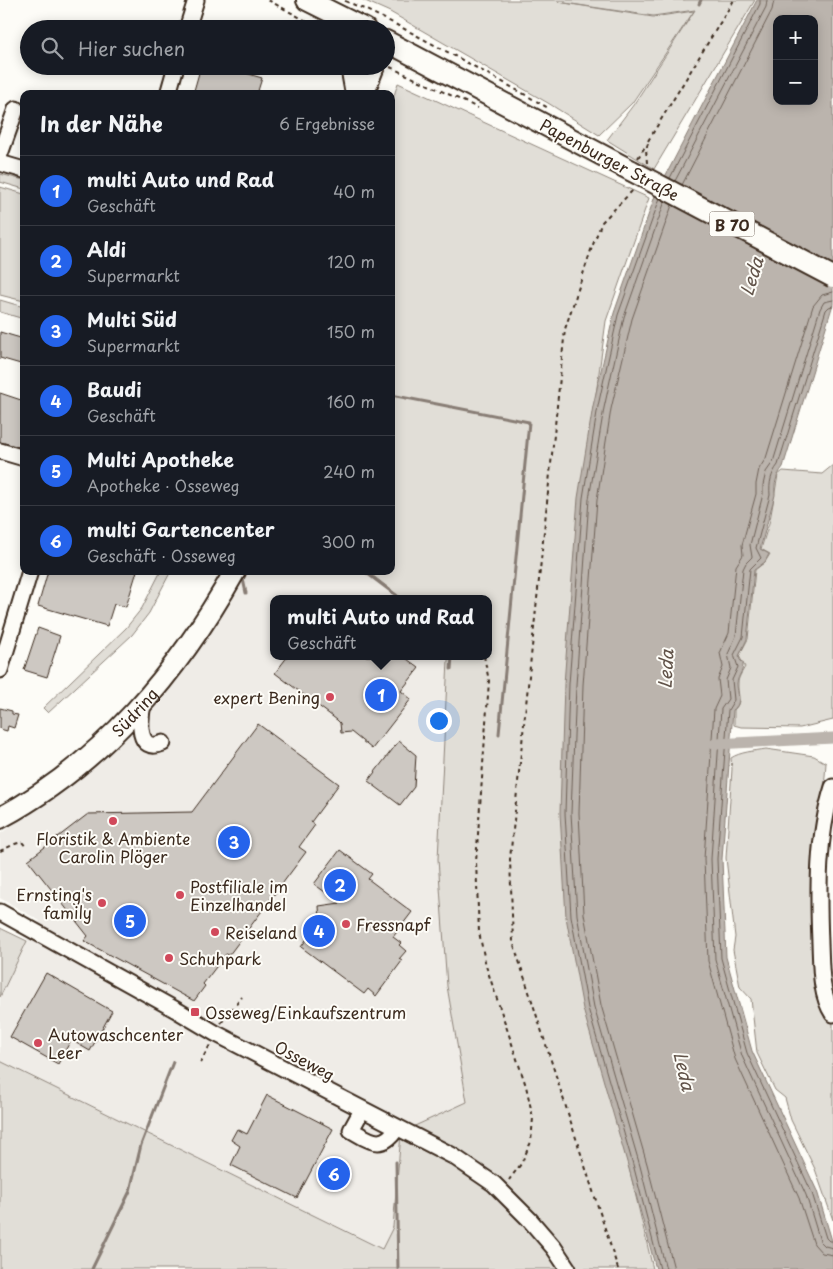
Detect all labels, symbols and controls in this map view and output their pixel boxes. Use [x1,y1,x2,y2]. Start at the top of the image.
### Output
map controls [773,15,818,105]
button: + [773,15,818,60]
search box [20,20,395,75]
icon: search [38,34,66,62]
text: Hier suchen [78,34,185,62]
button: − [773,60,818,105]
text: In der Nähe [40,107,162,139]
text: 6 Ergebnisse [279,111,375,135]
street label: Papenburger Straße [536,112,684,206]
text: multi Auto und Rad [87,165,274,193]
text: 1 [52,179,60,203]
text: 40 m [333,179,375,203]
text: Geschäft [87,193,156,217]
road number: B 70 [710,212,754,236]
text: Aldi [87,235,126,263]
text: 2 [50,249,62,273]
text: 120 m [328,249,375,273]
water label: Leda [732,252,770,299]
text: Supermarkt [87,263,180,287]
text: Multi Süd [87,305,177,333]
text: 3 [51,319,61,343]
text: 150 m [327,319,375,343]
text: Supermarkt [87,333,180,357]
text: Baudi [87,375,142,403]
text: 4 [51,389,61,413]
text: 160 m [327,389,375,413]
text: Geschäft [87,403,156,427]
text: Multi Apotheke [87,445,234,473]
text: 5 [51,459,61,483]
text: 240 m [323,459,375,483]
text: Apotheke · Osseweg [87,473,240,497]
text: multi Gartencenter [87,515,275,543]
text: 6 [50,529,62,553]
text: 300 m [321,529,375,553]
text: Geschäft · Osseweg [87,543,236,567]
popup [270,595,492,660]
text: multi Auto und Rad [287,602,475,630]
text: Geschäft [287,630,356,654]
water label: Leda [650,648,680,689]
pin: 1 [365,676,397,714]
street label: Südring [106,682,163,742]
place label: expert Bening [213,685,320,709]
marker: expert Bening [324,691,336,703]
your location [426,708,452,734]
marker: Floristik & Ambiente Carolin Plöger [107,815,119,827]
pin: 3 [218,823,250,861]
place label: Floristik & Ambiente Carolin Plöger [36,826,190,868]
pin: 2 [324,866,356,904]
place label: Postfiliale im Einzelhandel [190,874,288,916]
place label: Ernsting's family [16,882,92,924]
marker: Postfiliale im Einzelhandel [174,889,186,901]
marker: Ernsting's family [96,897,108,909]
pin: 5 [114,902,146,940]
pin: 4 [303,912,335,950]
place label: Fressnapf [356,912,432,936]
marker: Fressnapf [340,918,352,930]
place label: Reiseland [225,920,297,944]
marker: Reiseland [209,926,221,938]
place label: Schuhpark [179,946,261,970]
marker: Schuhpark [163,952,175,964]
place label: Osseweg/Einkaufszentrum [205,1000,406,1024]
marker: Osseweg/Einkaufszentrum [189,1006,201,1018]
place label: Autowaschcenter Leer [48,1022,184,1064]
street label: Osseweg [271,1034,339,1086]
marker: Autowaschcenter Leer [32,1037,44,1049]
water label: Leda [667,1049,703,1094]
pin: 6 [318,1155,350,1193]

